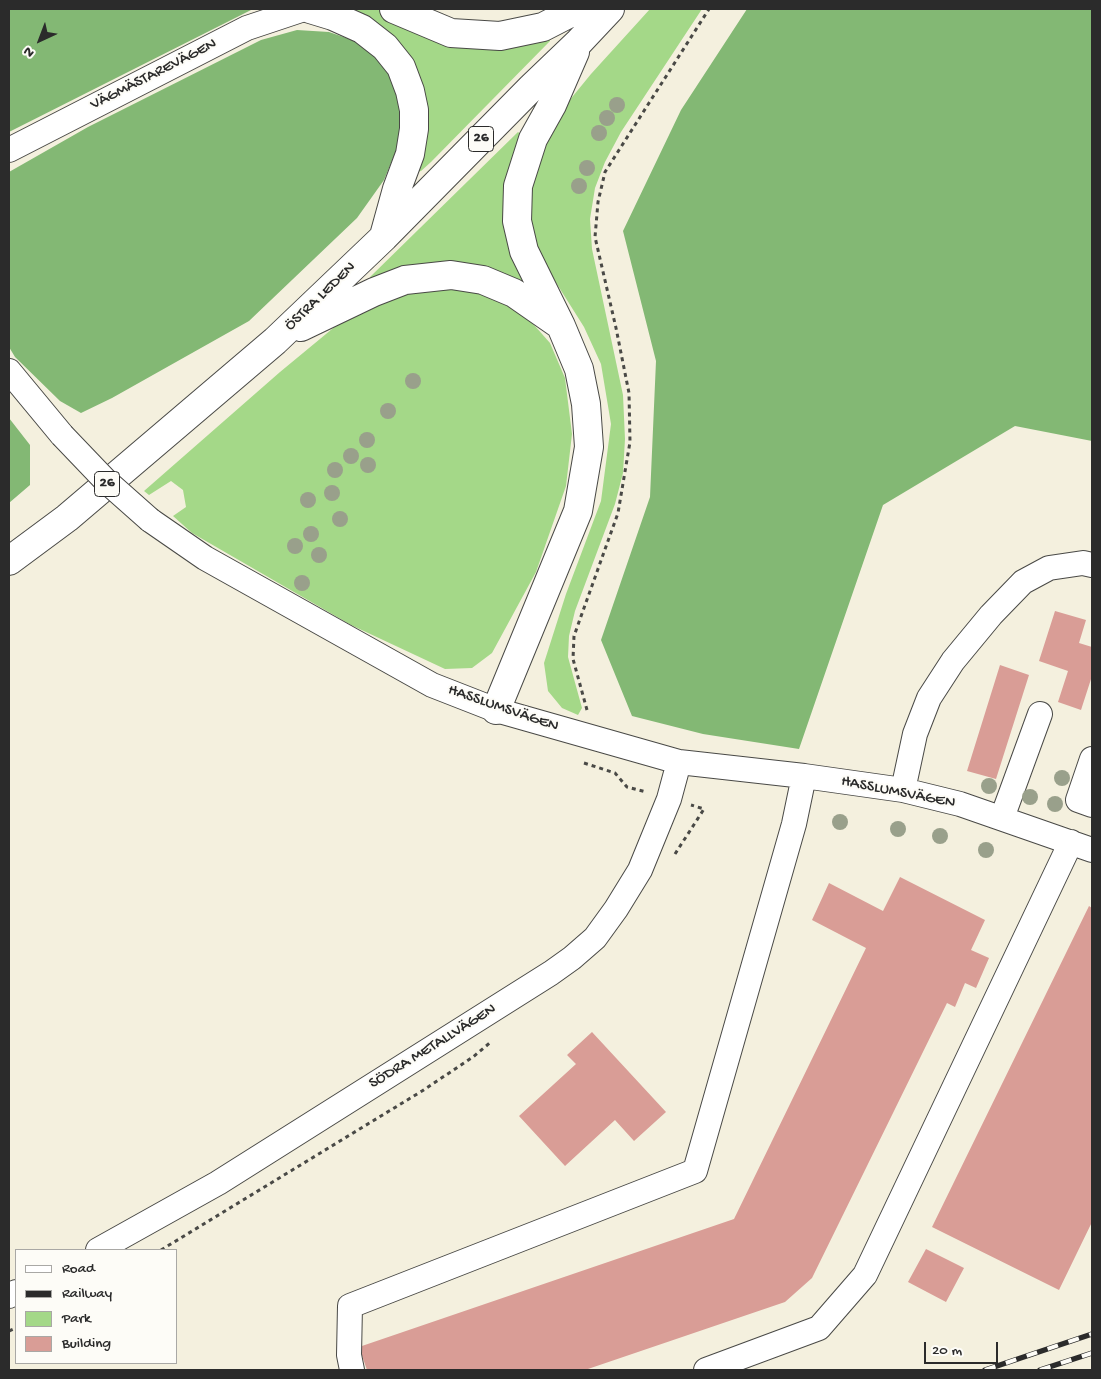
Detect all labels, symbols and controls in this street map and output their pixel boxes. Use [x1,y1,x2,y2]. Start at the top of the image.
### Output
north arrow [15,15,65,65]
street label: VÄGMÄSTAREVÄGEN [88,35,220,115]
text: N [20,42,39,61]
road number: 26 [468,126,494,152]
street label: ÖSTRA LEDEN [281,258,361,336]
road number: 26 [94,472,120,496]
street label: HASSLUMSVÄGEN [445,681,561,737]
street label: HASSLUMSVÄGEN [839,773,957,813]
street label: SÖDRA METALLVÄGEN [366,1000,500,1094]
legend [15,1249,178,1364]
text: Road [62,1260,95,1278]
text: Railway [62,1285,112,1303]
text: Park [62,1310,91,1328]
scale bar [926,1332,1000,1364]
text: Building [62,1335,111,1353]
text: 20 m [932,1342,962,1360]

